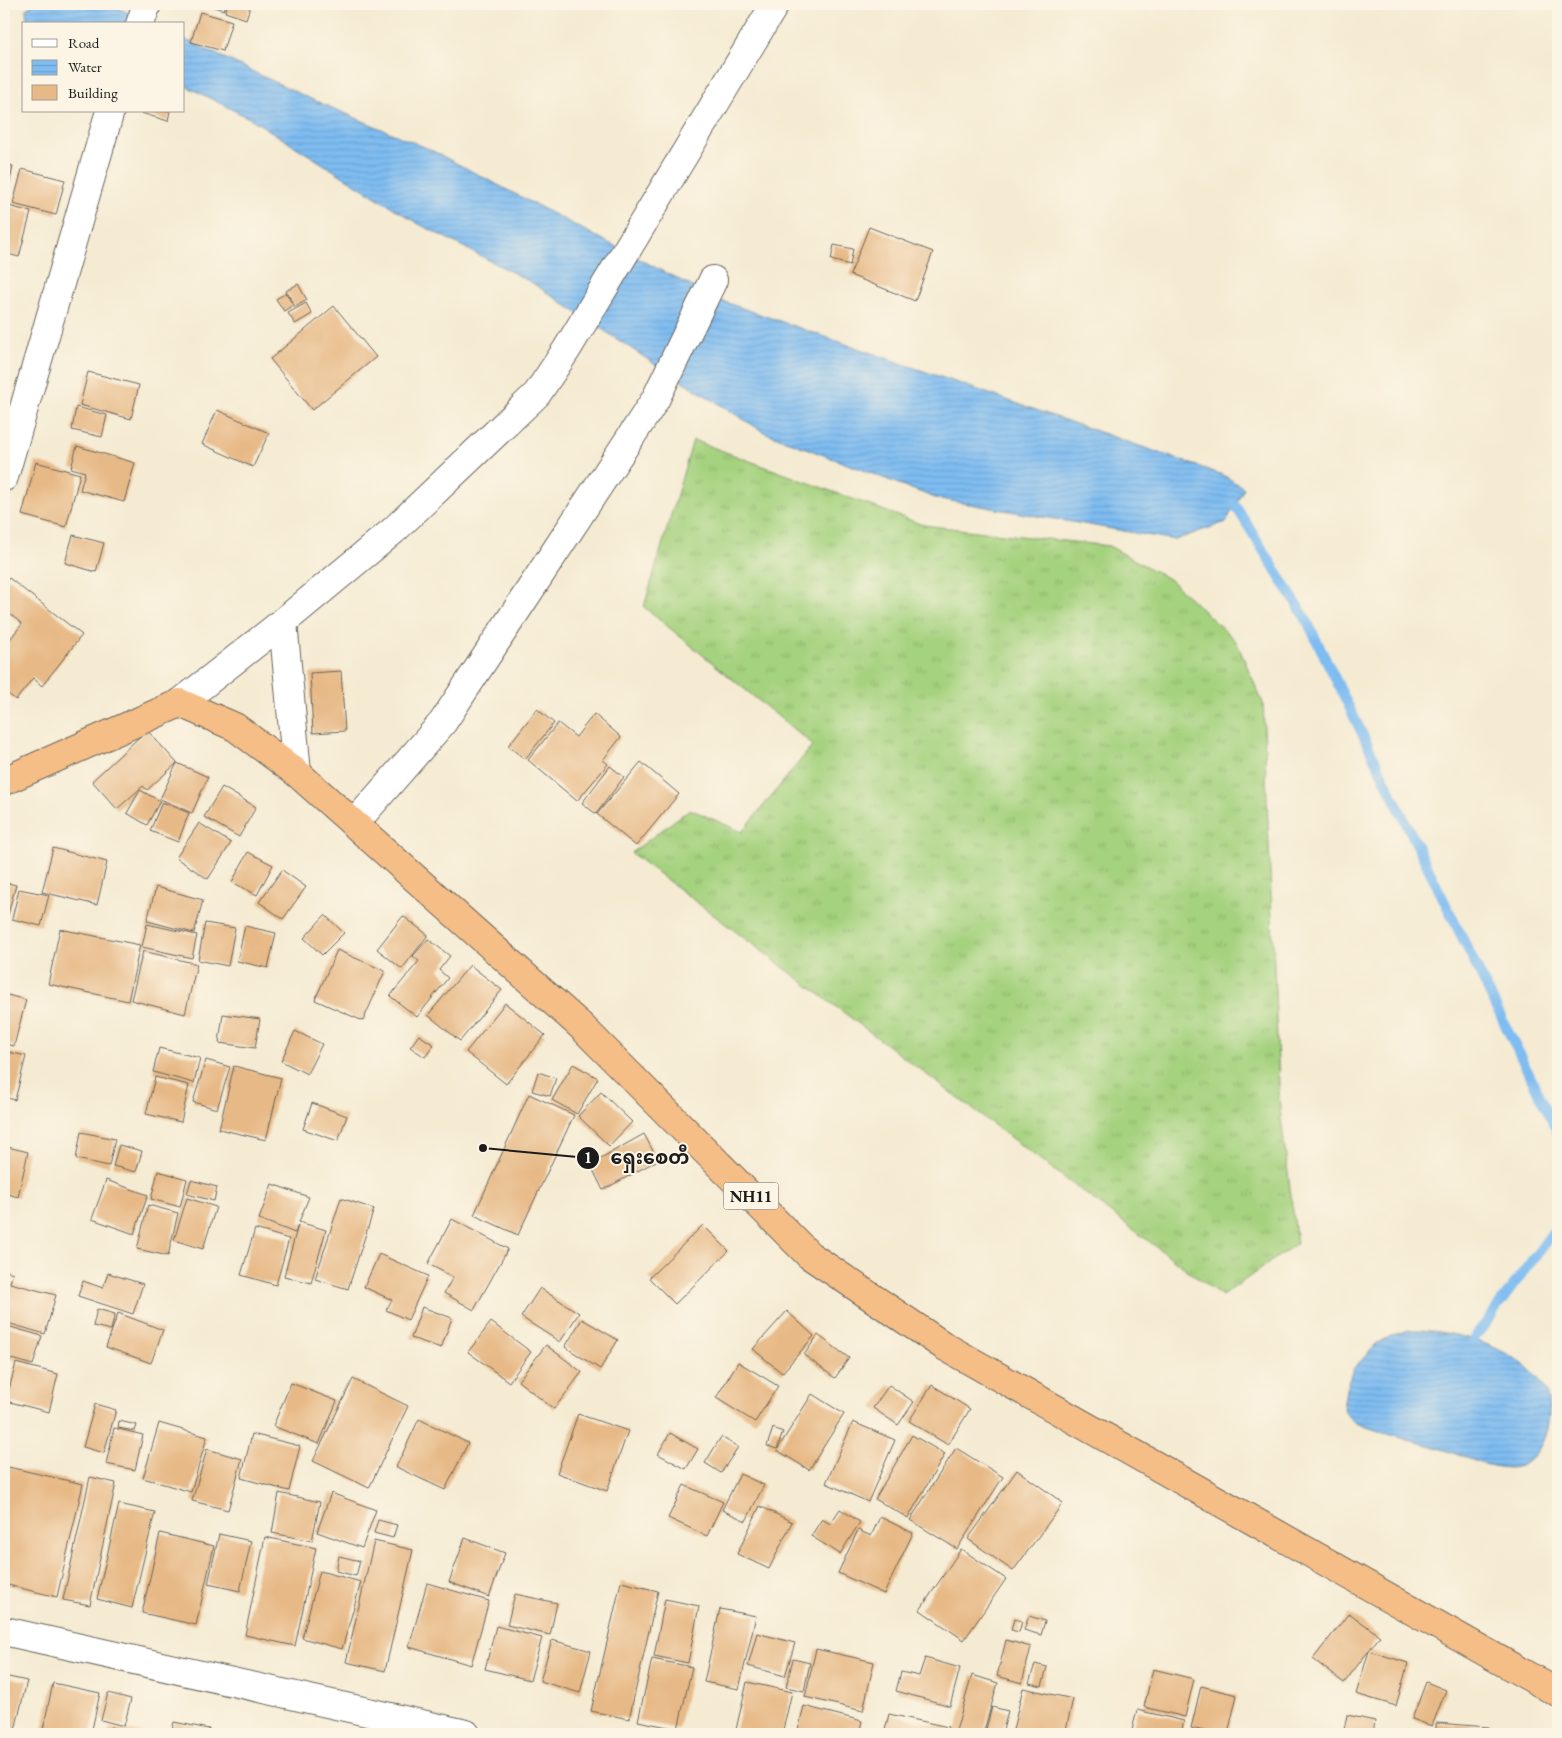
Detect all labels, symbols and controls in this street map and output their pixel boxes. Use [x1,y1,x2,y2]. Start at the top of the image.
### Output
legend [22,22,185,112]
text: Road [68,33,100,52]
text: Water [68,57,102,76]
text: Building [68,83,118,102]
callout: ရှေးစေတီ [576,1141,700,1175]
text: ရှေးစေတီ [611,1144,689,1173]
text: 1 [584,1148,592,1167]
road number: NH11 [724,1182,778,1210]

